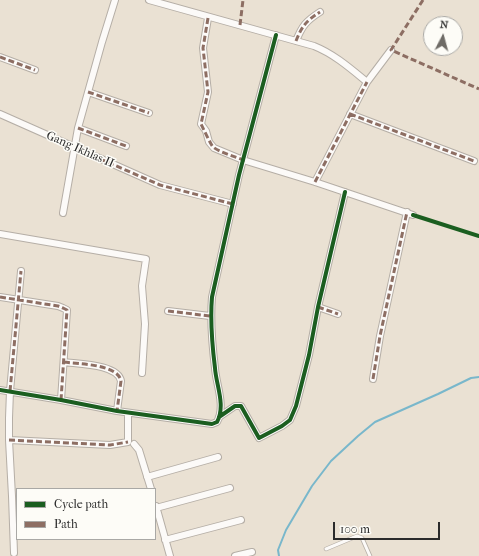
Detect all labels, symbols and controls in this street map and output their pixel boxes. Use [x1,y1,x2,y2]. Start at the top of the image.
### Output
north arrow [423,16,463,56]
text: N [439,18,449,31]
street label: Gang Ikhlas II [44,129,116,171]
legend [16,488,156,540]
text: Cycle path [54,497,108,511]
scale bar [335,514,442,540]
text: Path [54,517,78,531]
text: 100 m [340,522,370,536]

